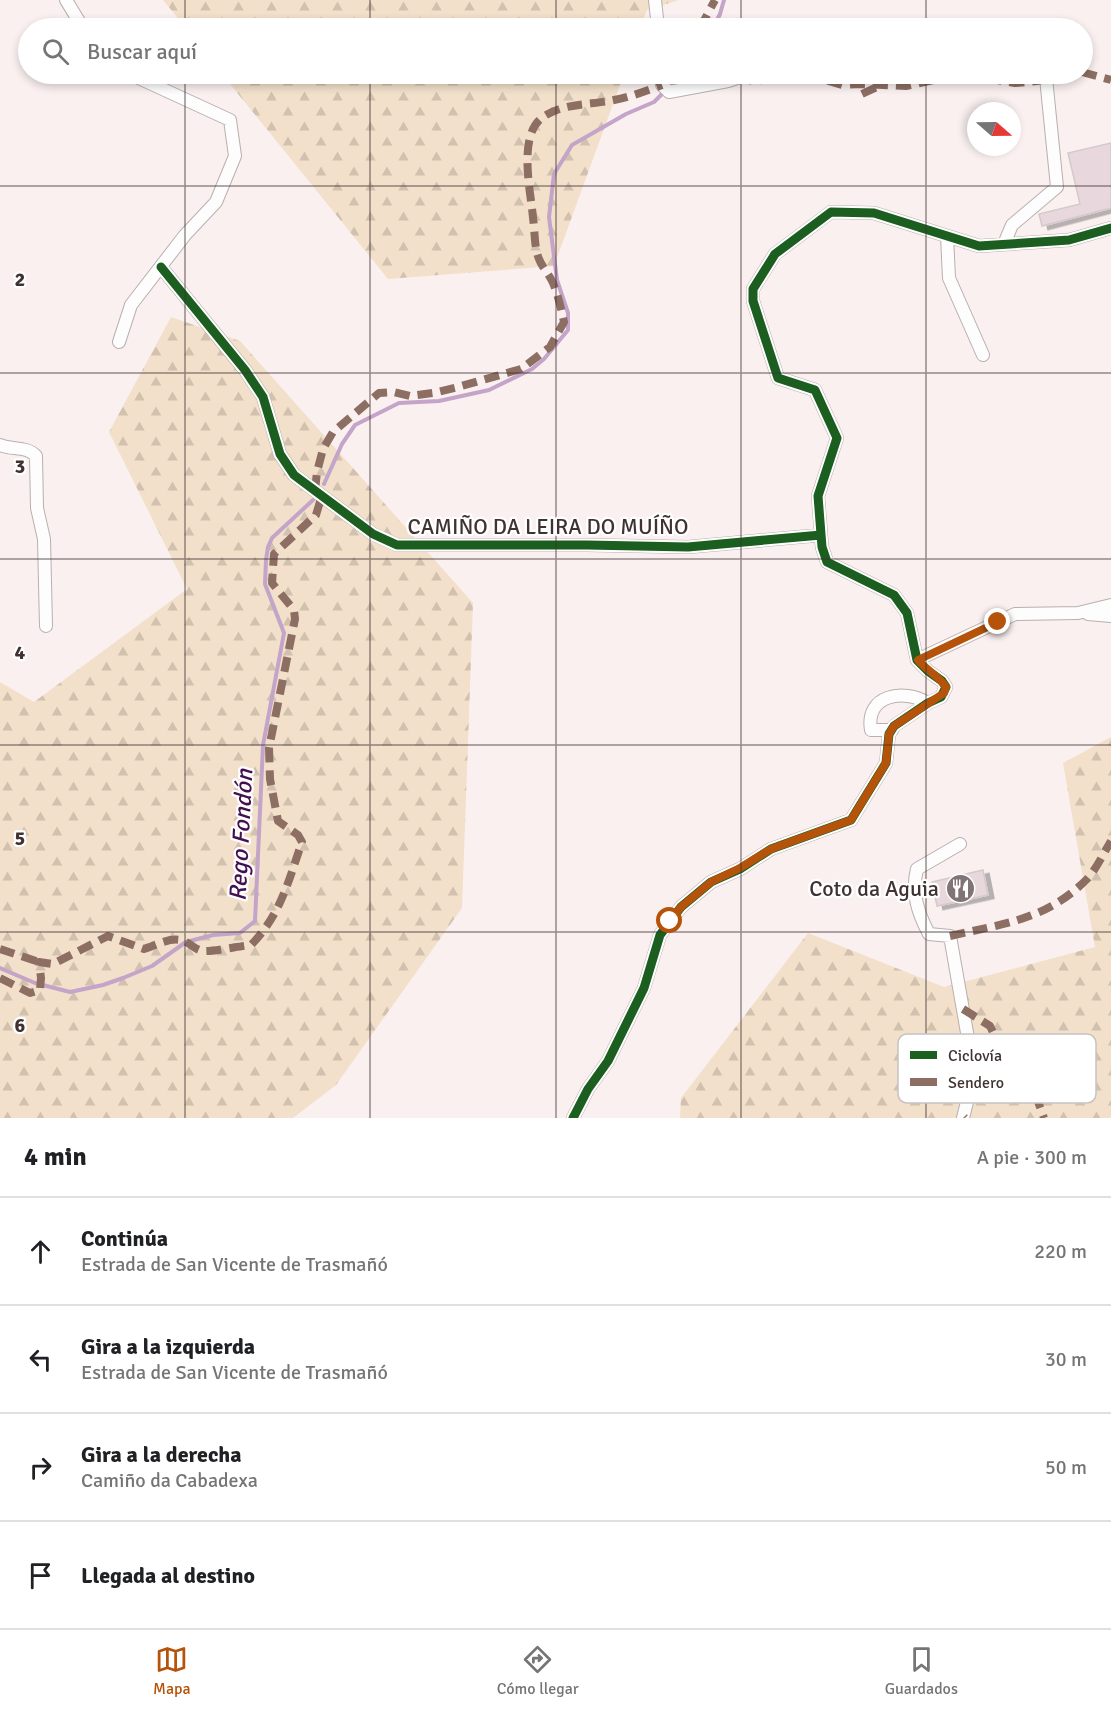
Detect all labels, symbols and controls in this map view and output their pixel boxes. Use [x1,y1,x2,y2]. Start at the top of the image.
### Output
search box [18,18,1093,84]
icon: search [39,35,72,68]
text: Buscar aquí [87,38,197,65]
north arrow [967,102,1021,156]
text: 2 [15,267,25,292]
text: 3 [15,454,25,479]
street label: CAMIÑO DA LEIRA DO MUÍÑO [407,513,689,540]
route end [984,608,1010,634]
text: 4 [15,640,26,665]
water label: Rego Fondón [223,767,259,902]
text: 5 [15,826,25,851]
restaurant icon: Coto da Aguia [944,872,976,904]
place label: Coto da Aguia [809,875,939,902]
route start [656,907,682,933]
text: 6 [15,1013,26,1038]
legend [898,1034,1096,1103]
text: Ciclovía [948,1046,1002,1066]
text: Sendero [948,1073,1004,1093]
text: 4 min [24,1141,87,1173]
text: A pie · 300 m [977,1145,1087,1170]
text: Continúa [81,1225,168,1252]
icon: ahead [24,1235,57,1268]
text: 220 m [1034,1239,1087,1264]
text: Estrada de San Vicente de Trasmañó [81,1252,388,1277]
text: Gira a la izquierda [81,1333,255,1360]
icon: left [24,1343,57,1376]
text: 30 m [1045,1347,1087,1372]
text: Estrada de San Vicente de Trasmañó [81,1360,388,1385]
text: Gira a la derecha [81,1441,242,1468]
icon: right [24,1451,57,1484]
text: 50 m [1045,1455,1087,1480]
text: Camiño da Cabadexa [81,1468,258,1493]
icon: arrive [24,1559,57,1592]
text: Llegada al destino [81,1562,255,1589]
tab: Mapa [153,1643,191,1699]
tab: Cómo llegar [497,1643,579,1699]
tab: Guardados [885,1643,958,1699]

